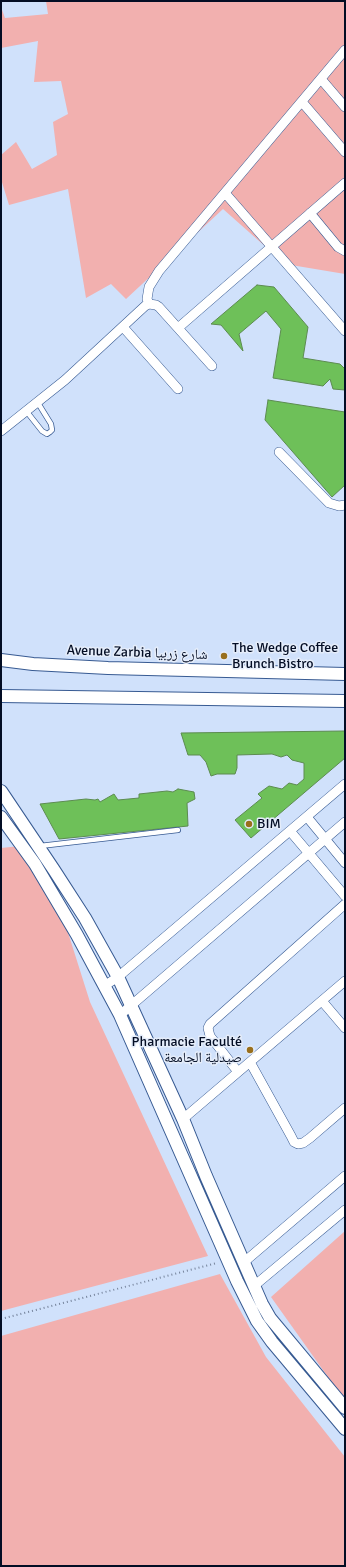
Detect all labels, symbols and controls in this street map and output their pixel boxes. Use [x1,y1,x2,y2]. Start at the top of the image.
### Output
place label: The Wedge Coffee Brunch Bistro [232,640,338,672]
street label: Avenue Zarbia شارع زربيا [66,642,208,664]
marker: The Wedge Coffee Brunch Bistro [219,651,229,661]
place label: BIM [257,816,281,832]
marker: BIM [244,819,254,829]
place label: Pharmacie Faculté صيدلية الجامعة [132,1034,242,1066]
marker: Pharmacie Faculté صيدلية الجامعة [245,1045,255,1055]

